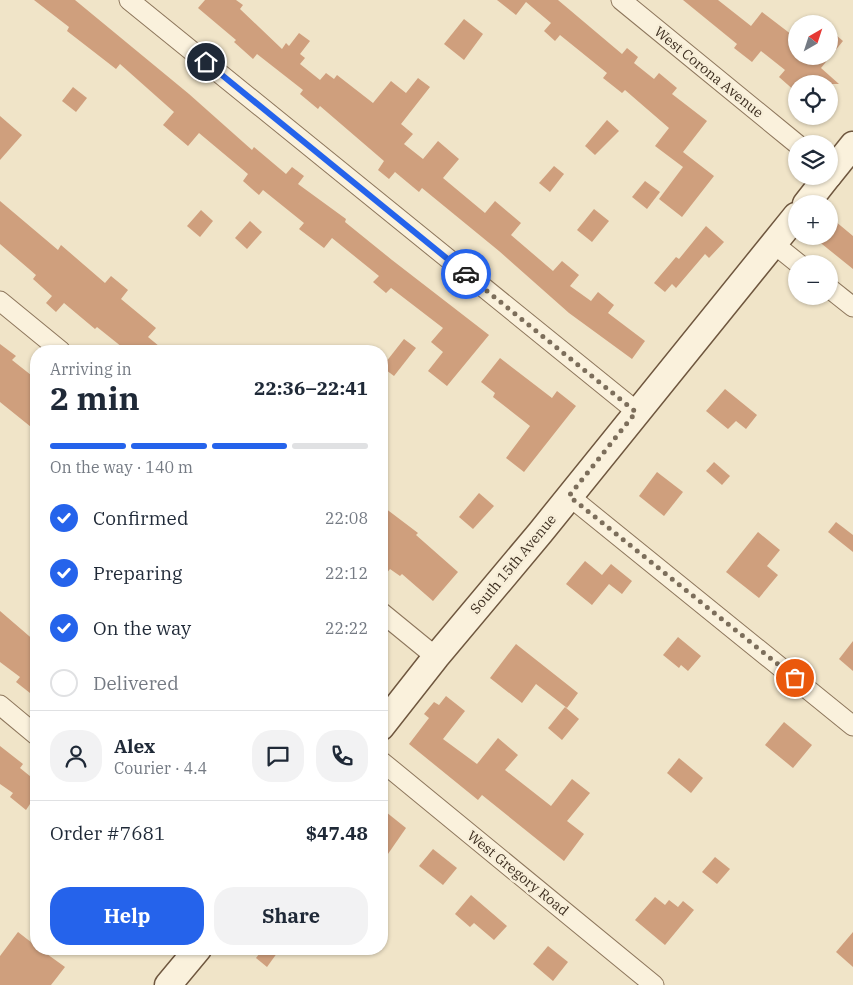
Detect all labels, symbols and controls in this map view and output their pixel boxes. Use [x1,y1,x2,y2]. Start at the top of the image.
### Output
north arrow [788,15,838,65]
map controls [788,15,838,305]
street label: West Corona Avenue [651,22,767,122]
pin [185,41,227,83]
icon: home [192,48,220,76]
button: locate [788,75,838,125]
button: layers [788,135,838,185]
button: + [788,195,838,245]
courier [441,249,491,299]
button: − [788,255,838,305]
icon: car [452,260,480,288]
text: Arriving in [50,359,132,379]
text: 22:36–22:41 [254,376,368,400]
text: 2 min [50,377,140,419]
text: On the way · 140 m [50,457,193,477]
icon: check [50,504,78,532]
text: Confirmed [93,506,188,530]
text: 22:08 [325,508,368,528]
street label: South 15th Avenue [466,510,560,618]
icon: check [50,559,78,587]
text: Preparing [93,561,182,585]
text: 22:12 [325,563,368,583]
icon: check [50,614,78,642]
text: On the way [93,616,191,640]
text: 22:22 [325,618,368,638]
pin [774,657,816,699]
icon: bag [781,664,809,692]
text: Delivered [93,671,179,695]
button: person [50,730,102,782]
button: chat [252,730,304,782]
button: phone [316,730,368,782]
text: Alex [114,734,155,758]
text: Courier · 4.4 [114,758,207,778]
text: Order #7681 [50,821,165,845]
text: $47.48 [306,821,368,845]
street label: West Gregory Road [464,827,573,920]
button: Help [50,887,204,945]
button: Share [214,887,368,945]

